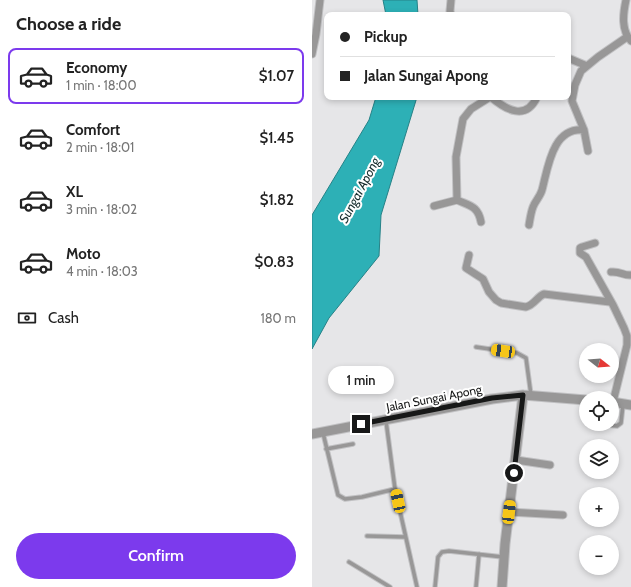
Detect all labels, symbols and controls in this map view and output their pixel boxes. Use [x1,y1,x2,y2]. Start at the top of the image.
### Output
text: Choose a ride [16,13,121,35]
text: Pickup [364,28,407,46]
icon: car [18,58,54,94]
text: Economy [66,59,127,77]
text: $1.07 [259,67,294,85]
text: Jalan Sungai Apong [364,67,488,85]
text: 1 min · 18:00 [66,77,137,93]
icon: car [18,120,54,156]
text: Comfort [66,121,120,139]
text: $1.45 [260,129,294,147]
text: 2 min · 18:01 [66,139,134,155]
water label: Sungai Apong [335,154,383,226]
icon: car [18,182,54,218]
text: XL [66,183,83,201]
text: $1.82 [260,191,294,209]
text: 3 min · 18:02 [66,201,137,217]
icon: car [18,244,54,280]
text: Moto [66,245,100,263]
text: $0.83 [255,253,294,271]
text: 4 min · 18:03 [66,263,138,279]
icon: cash [16,307,38,329]
text: Cash [48,309,79,327]
text: 180 m [260,310,296,326]
car [490,343,516,359]
north arrow [579,343,619,383]
map controls [579,343,619,575]
callout: 1 min [328,366,394,394]
text: 1 min [346,372,376,388]
street label: Jalan Sungai Apong [384,381,484,415]
button: locate [579,391,619,431]
route end [352,415,370,433]
button: layers [579,439,619,479]
route start [505,464,523,482]
button: + [579,487,619,527]
car [390,488,406,514]
car [502,499,516,525]
button: Confirm [16,533,296,579]
button: − [579,535,619,575]

